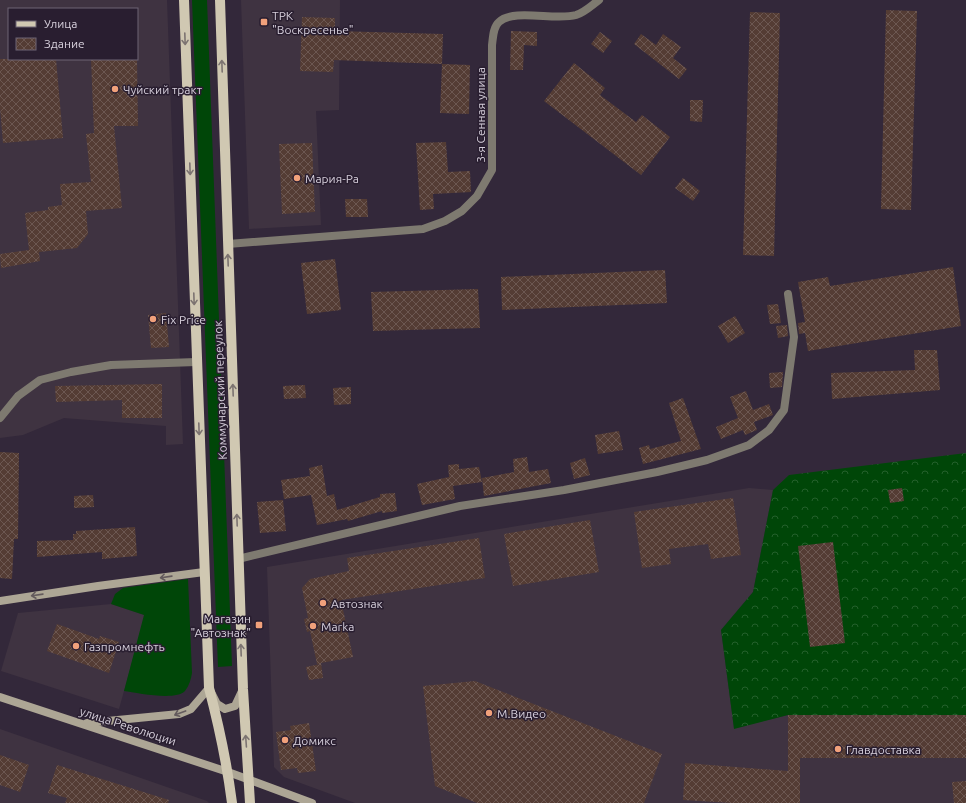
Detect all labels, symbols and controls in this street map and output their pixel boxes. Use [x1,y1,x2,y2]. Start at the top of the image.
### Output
legend [8,8,138,60]
place label: ТРК "Воскресенье" [272,9,354,36]
text: Улица [44,17,77,30]
marker: ТРК "Воскресенье" [259,17,269,27]
one-way arrow [182,32,189,45]
text: Здание [44,37,85,50]
one-way arrow [218,60,225,73]
street label: 3-я Сенная улица [474,67,487,163]
place label: Чуйский тракт [123,83,203,96]
marker: Чуйский тракт [110,84,120,94]
one-way arrow [186,162,193,175]
place label: Мария-Ра [305,172,359,185]
marker: Мария-Ра [292,173,302,183]
one-way arrow [224,254,232,267]
one-way arrow [190,292,198,305]
place label: Fix Price [161,313,206,326]
marker: Fix Price [148,314,158,324]
street label: Коммунарский переулок [211,320,229,460]
one-way arrow [229,384,236,397]
one-way arrow [195,422,202,435]
one-way arrow [233,514,241,527]
one-way arrow [160,573,173,580]
one-way arrow [31,591,44,599]
place label: Автознак [331,597,383,610]
marker: Автознак [318,598,328,608]
place label: Магазин "Автознак" [190,612,251,639]
marker: Магазин "Автознак" [254,620,264,630]
place label: Marka [321,620,354,633]
marker: Marka [308,621,318,631]
place label: Газпромнефть [84,640,165,653]
marker: Газпромнефть [71,641,81,651]
one-way arrow [238,644,245,657]
street label: улица Революции [78,704,178,748]
place label: М.Видео [497,707,546,720]
marker: М.Видео [484,708,494,718]
one-way arrow [174,710,187,717]
place label: Домикс [293,734,336,747]
one-way arrow [242,735,249,748]
marker: Домикс [280,735,290,745]
place label: Главдоставка [846,743,921,756]
marker: Главдоставка [833,744,843,754]

